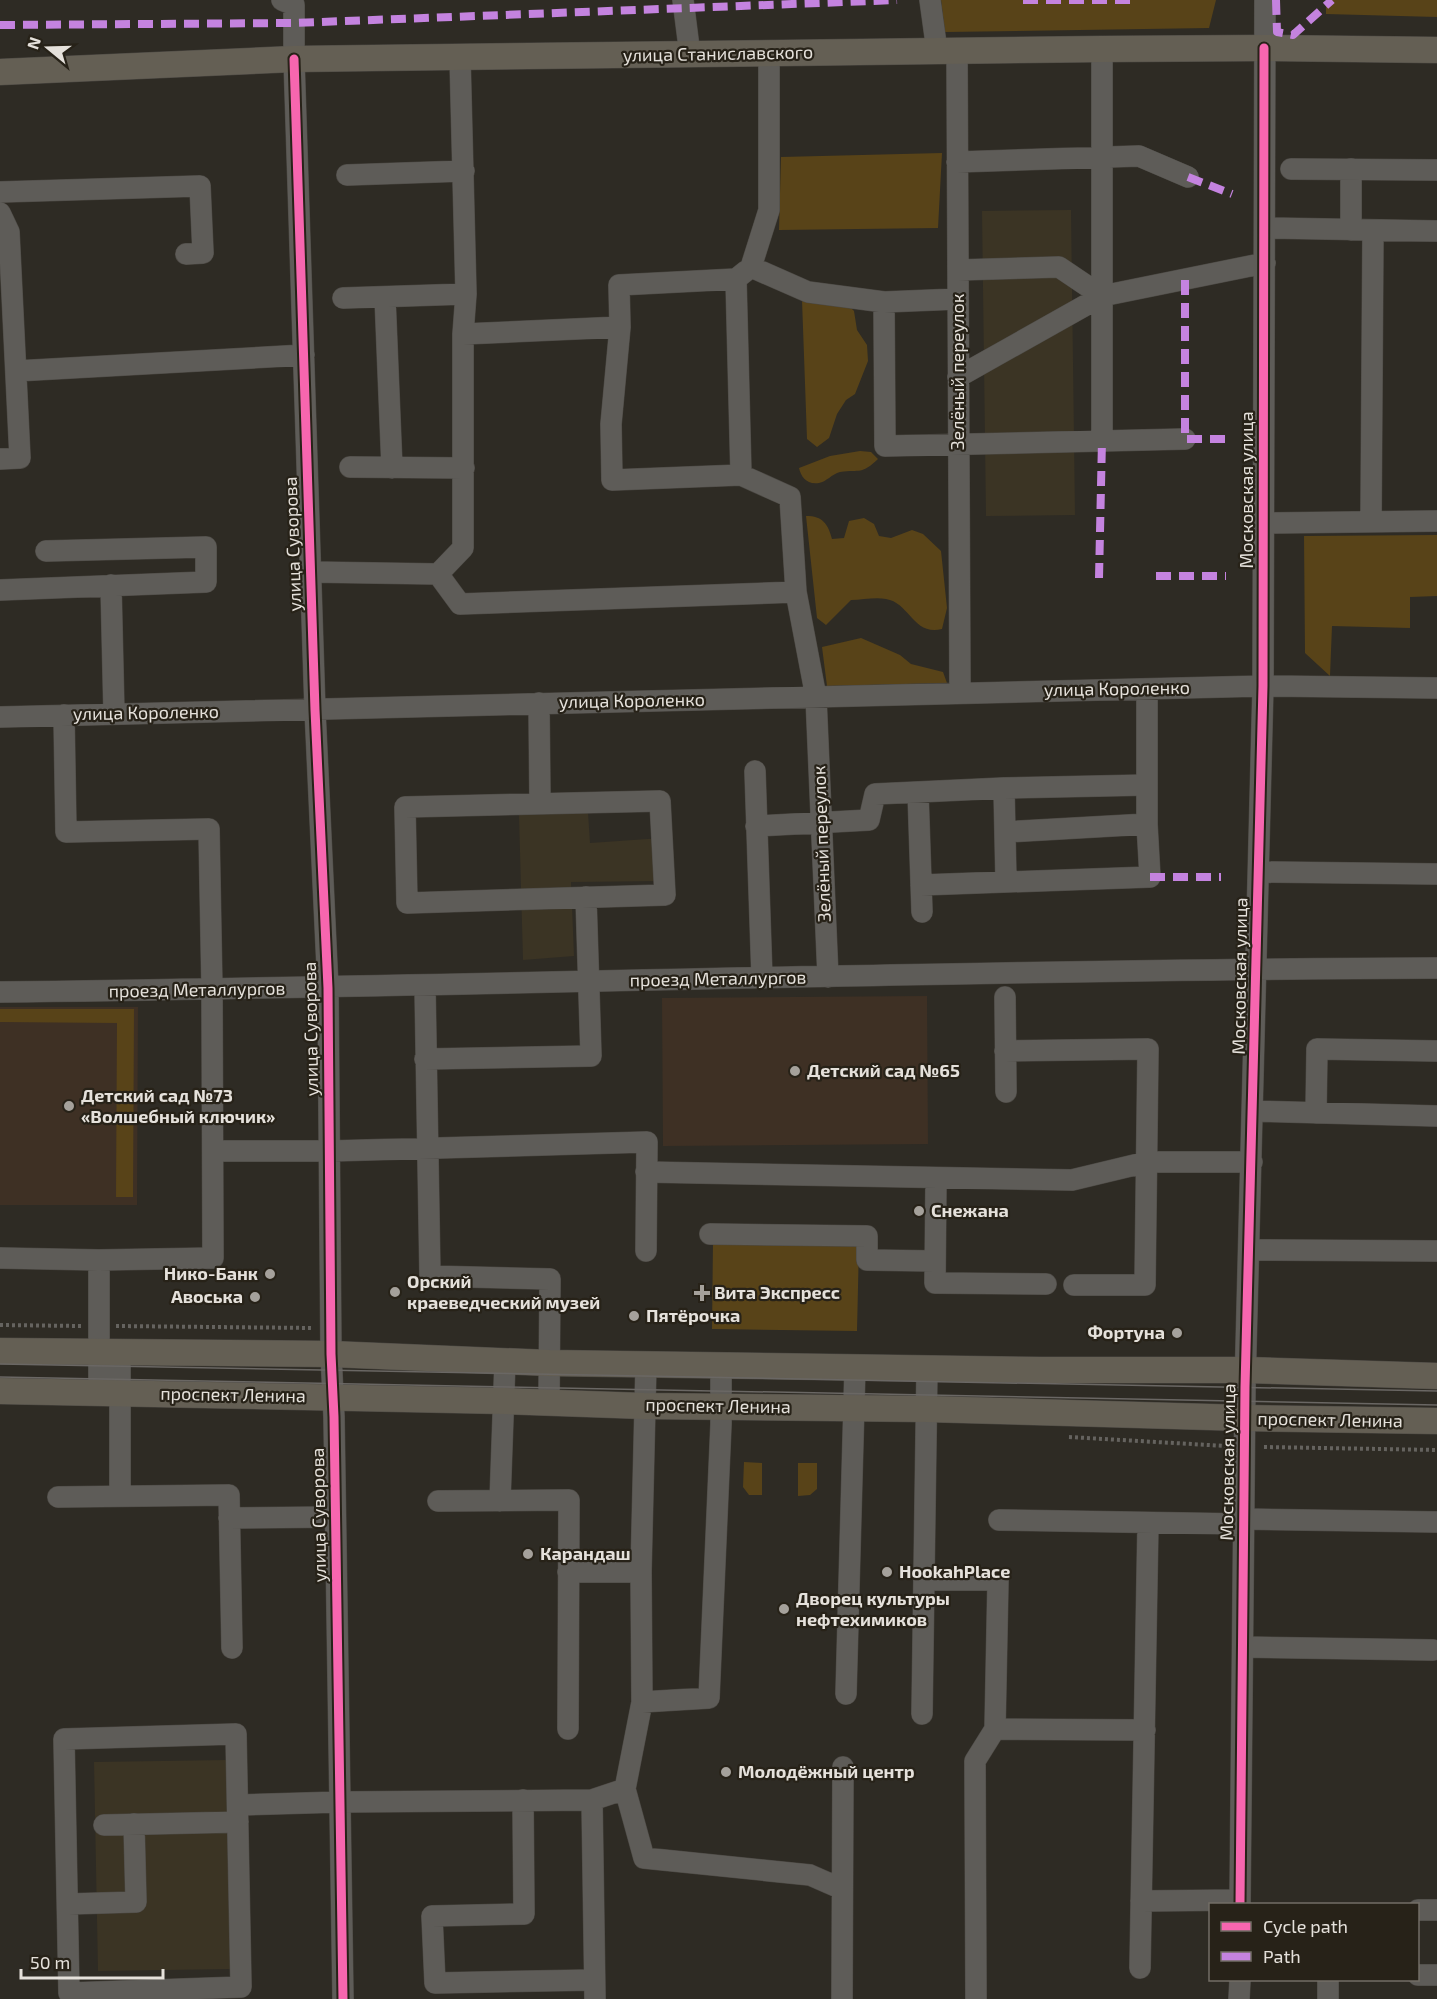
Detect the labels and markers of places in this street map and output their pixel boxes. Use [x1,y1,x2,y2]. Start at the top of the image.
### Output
place label: Детский сад №65 [807,1059,960,1081]
marker: Детский сад №65 [788,1064,802,1078]
place label: Детский сад №73 «Волшебный ключик» [81,1084,275,1127]
marker: Детский сад №73 «Волшебный ключик» [62,1099,76,1113]
place label: Снежана [931,1199,1009,1221]
marker: Снежана [912,1204,926,1218]
place label: Нико-Банк [164,1262,258,1284]
marker: Нико-Банк [263,1267,277,1281]
place label: Орский краеведческий музей [407,1270,600,1313]
place label: Вита Экспресс [714,1281,840,1303]
place label: Авоська [171,1285,243,1307]
marker: Орский краеведческий музей [388,1285,402,1299]
marker: Вита Экспресс [695,1286,709,1300]
marker: Авоська [248,1290,262,1304]
place label: Пятёрочка [646,1304,740,1326]
marker: Пятёрочка [627,1309,641,1323]
place label: Фортуна [1088,1321,1165,1343]
marker: Фортуна [1170,1326,1184,1340]
place label: Карандаш [540,1542,631,1564]
marker: Карандаш [521,1547,535,1561]
place label: HookahPlace [899,1560,1010,1582]
marker: HookahPlace [880,1565,894,1579]
place label: Дворец культуры нефтехимиков [796,1587,950,1630]
marker: Дворец культуры нефтехимиков [777,1602,791,1616]
place label: Молодёжный центр [738,1760,915,1782]
marker: Молодёжный центр [719,1765,733,1779]

